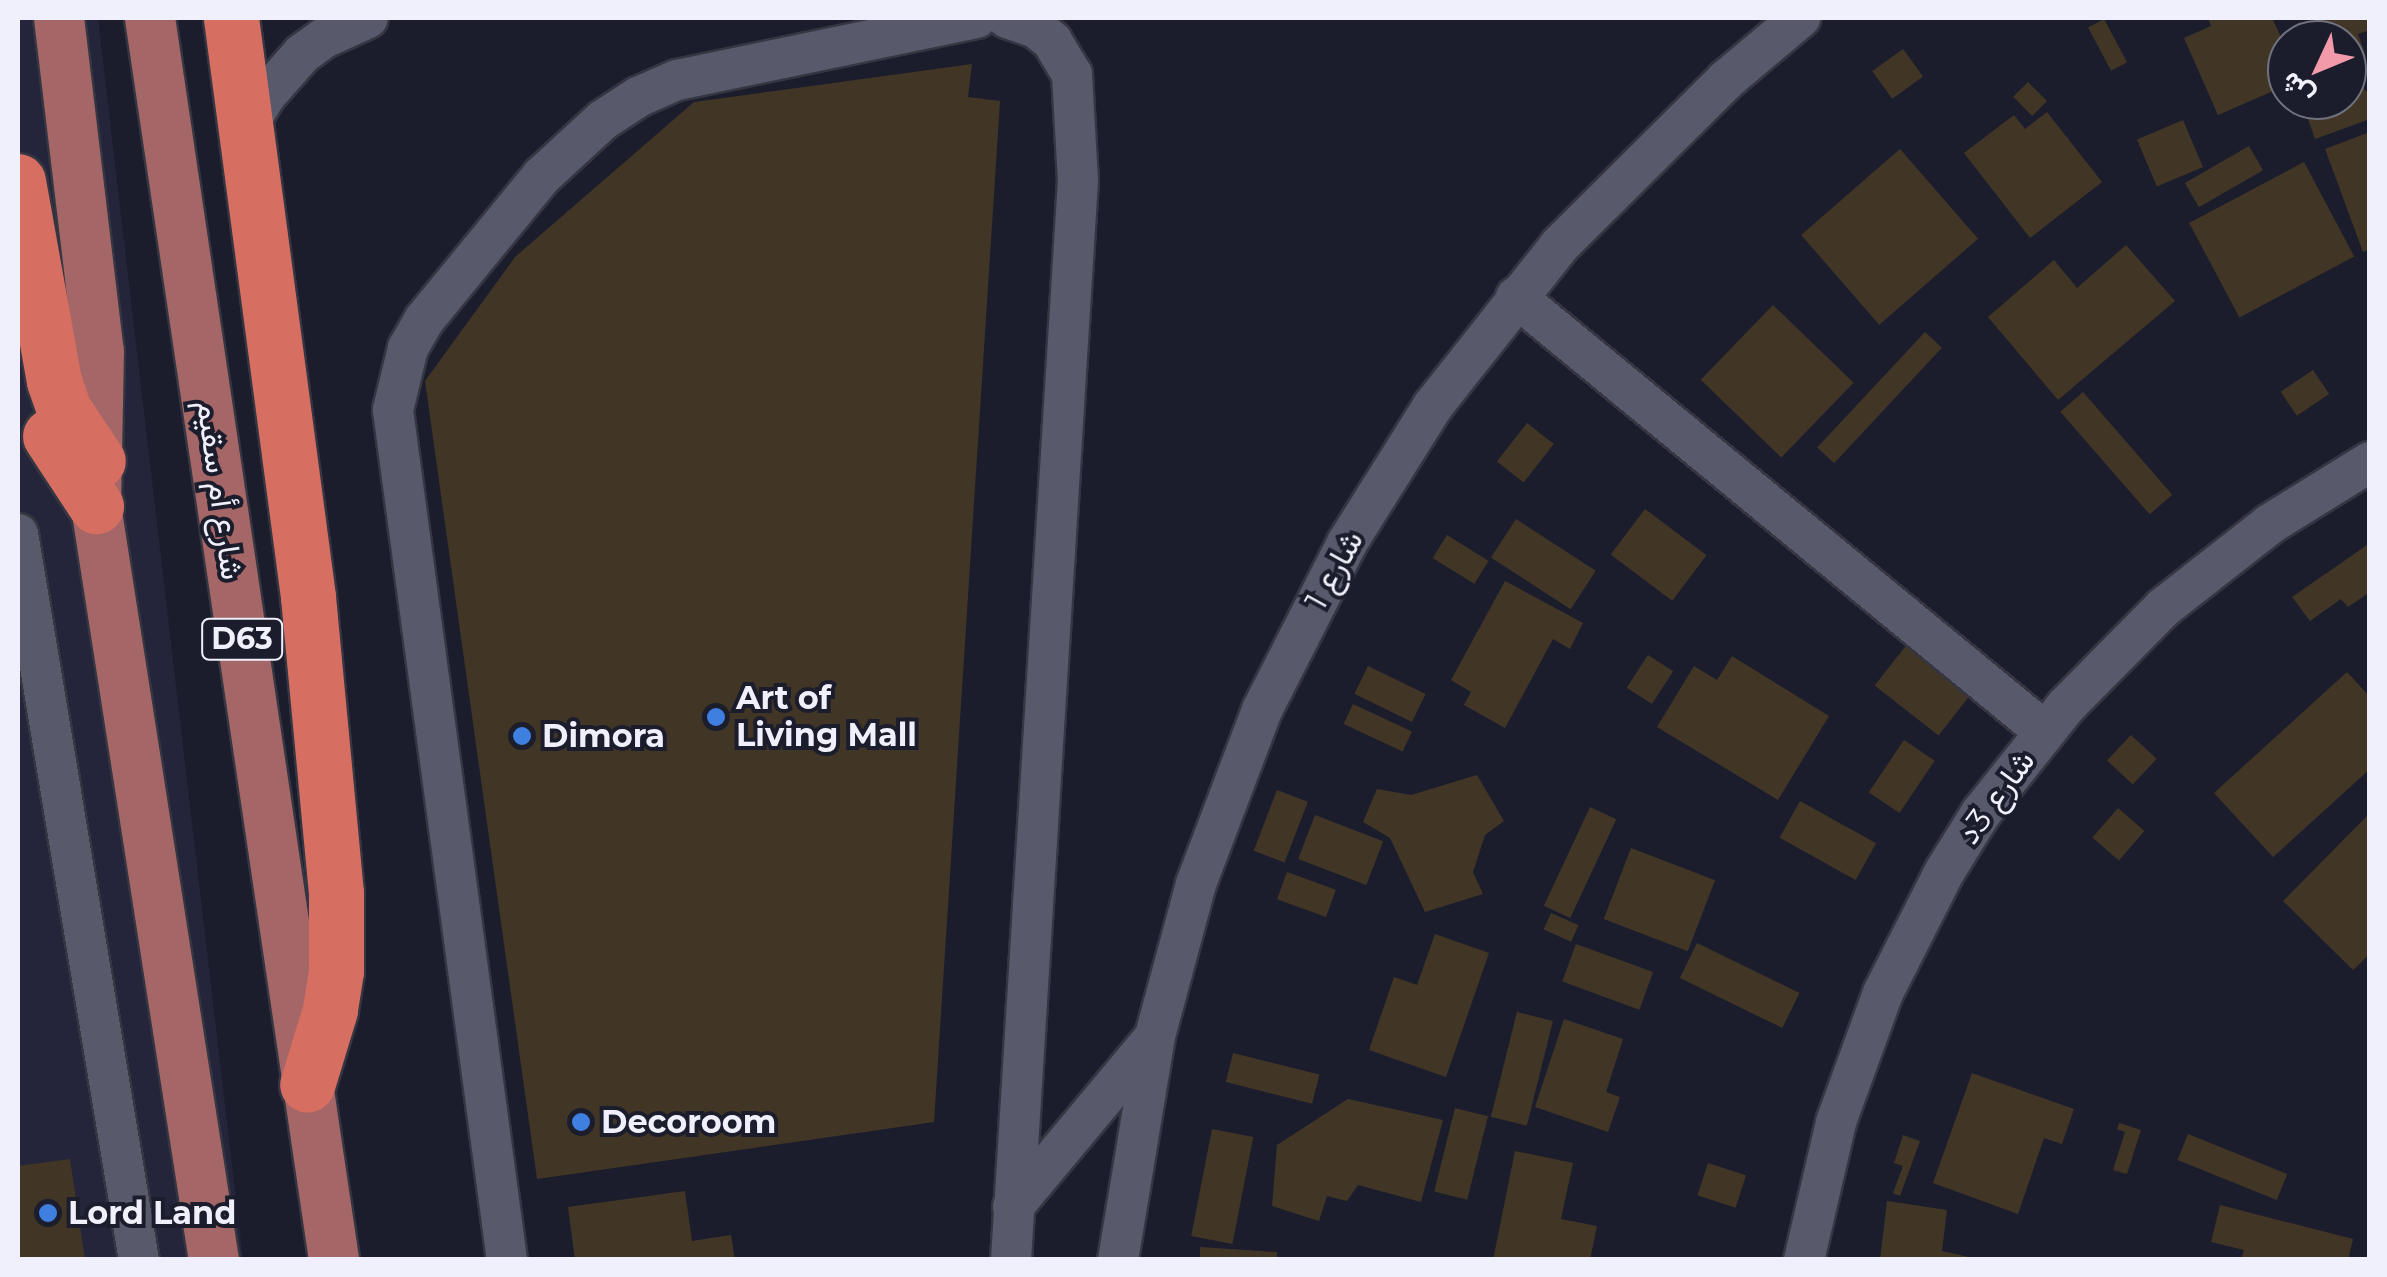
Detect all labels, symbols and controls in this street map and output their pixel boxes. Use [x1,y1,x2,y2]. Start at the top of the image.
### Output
north arrow [2267,20,2367,120]
text: ش [2273,66,2321,113]
street label: شارع أم سقيم [188,398,252,582]
street label: شارع 1 [1297,524,1371,616]
road number: D63 [200,614,284,664]
place label: Art of Living Mall [736,680,917,755]
marker: Art of Living Mall [705,706,727,728]
place label: Dimora [542,717,665,755]
marker: Dimora [511,725,533,747]
street label: شارع 3د [1949,743,2043,851]
place label: Decoroom [601,1103,776,1141]
marker: Decoroom [570,1111,592,1133]
place label: Lord Land [68,1194,236,1232]
marker: Lord Land [37,1202,59,1224]

